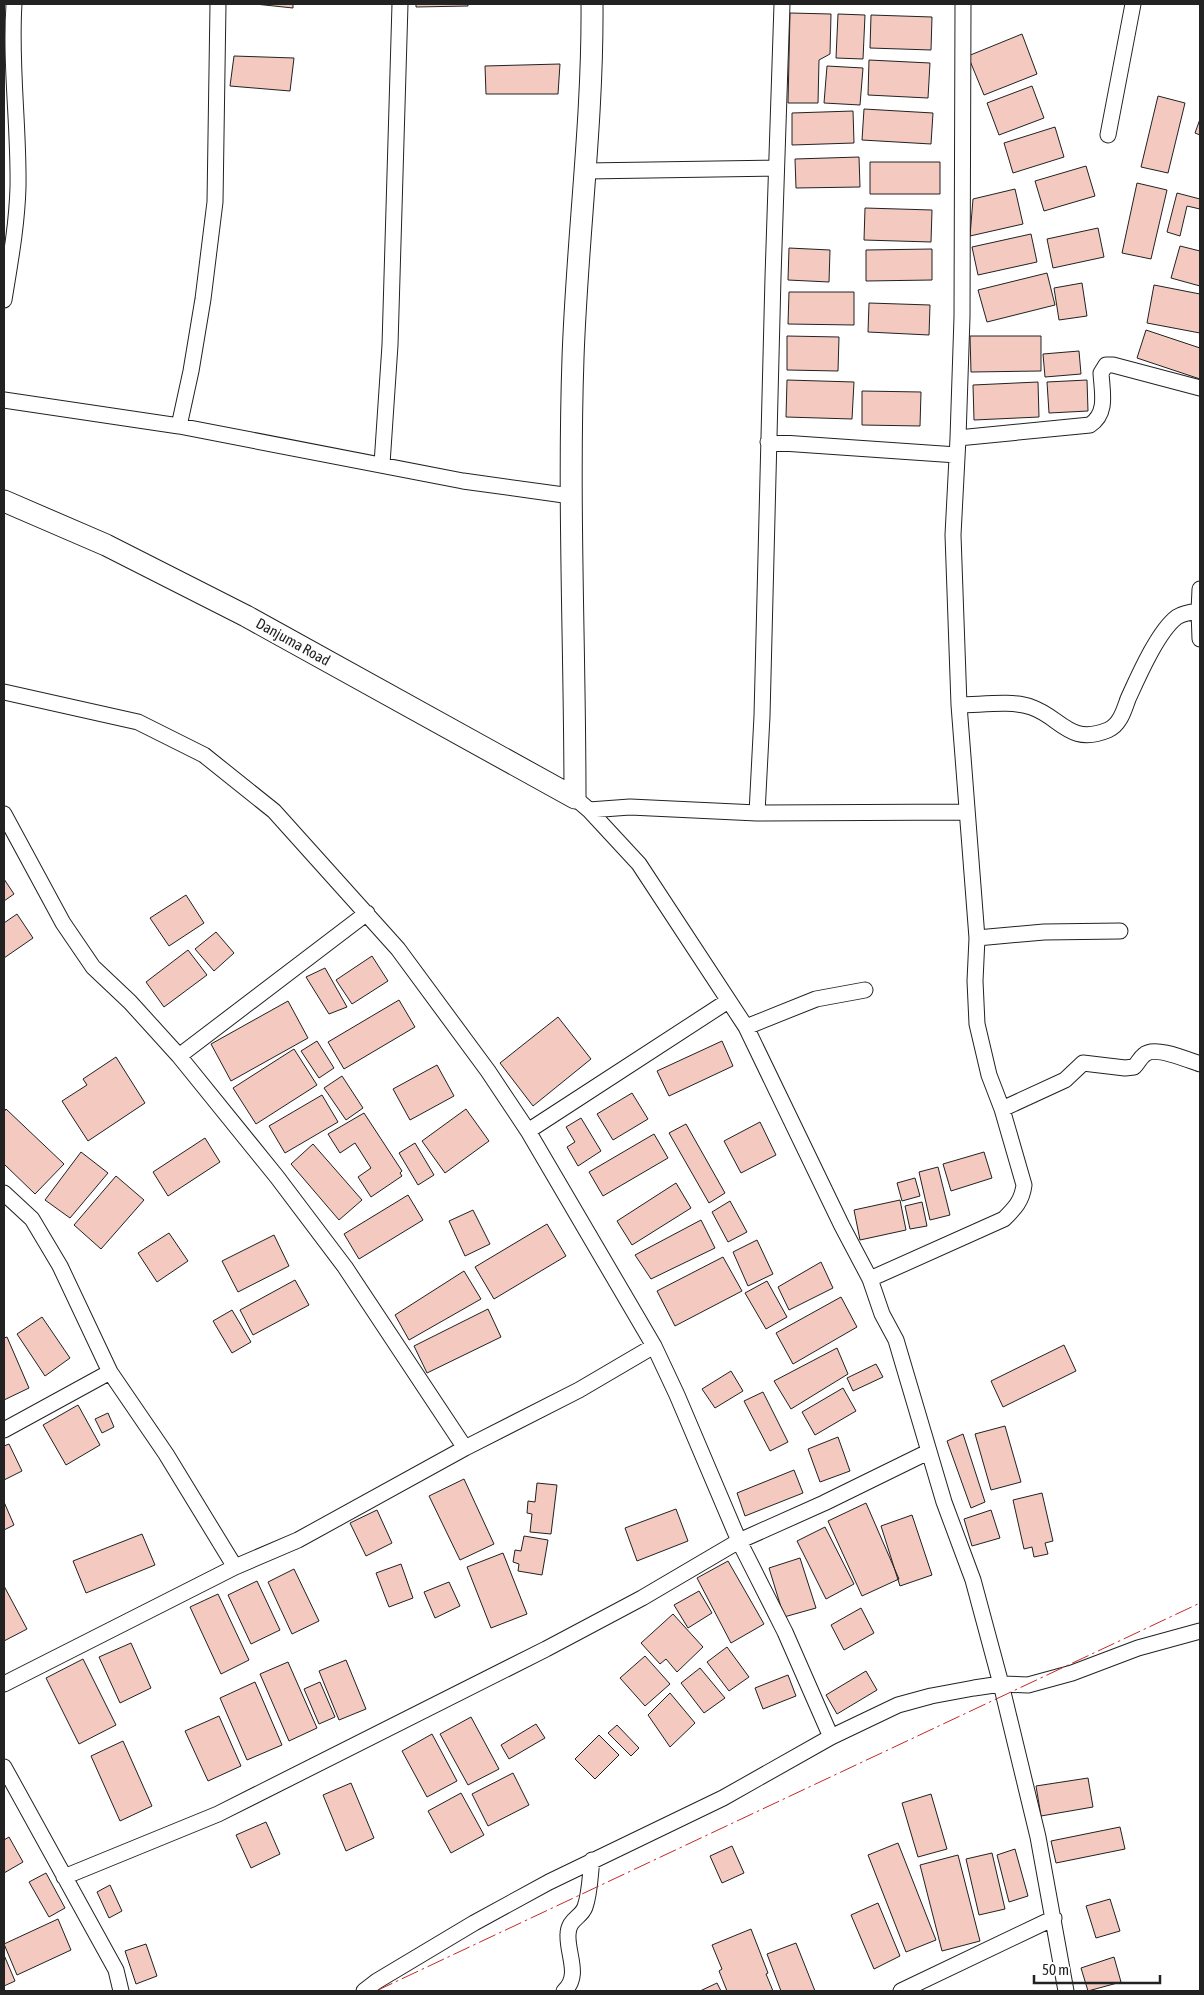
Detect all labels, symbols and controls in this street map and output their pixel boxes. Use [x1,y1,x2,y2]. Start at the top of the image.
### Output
street label: Danjuma Road [253,614,333,669]
scale bar [1034,1952,1160,1984]
text: 50 m [1042,1961,1069,1978]

